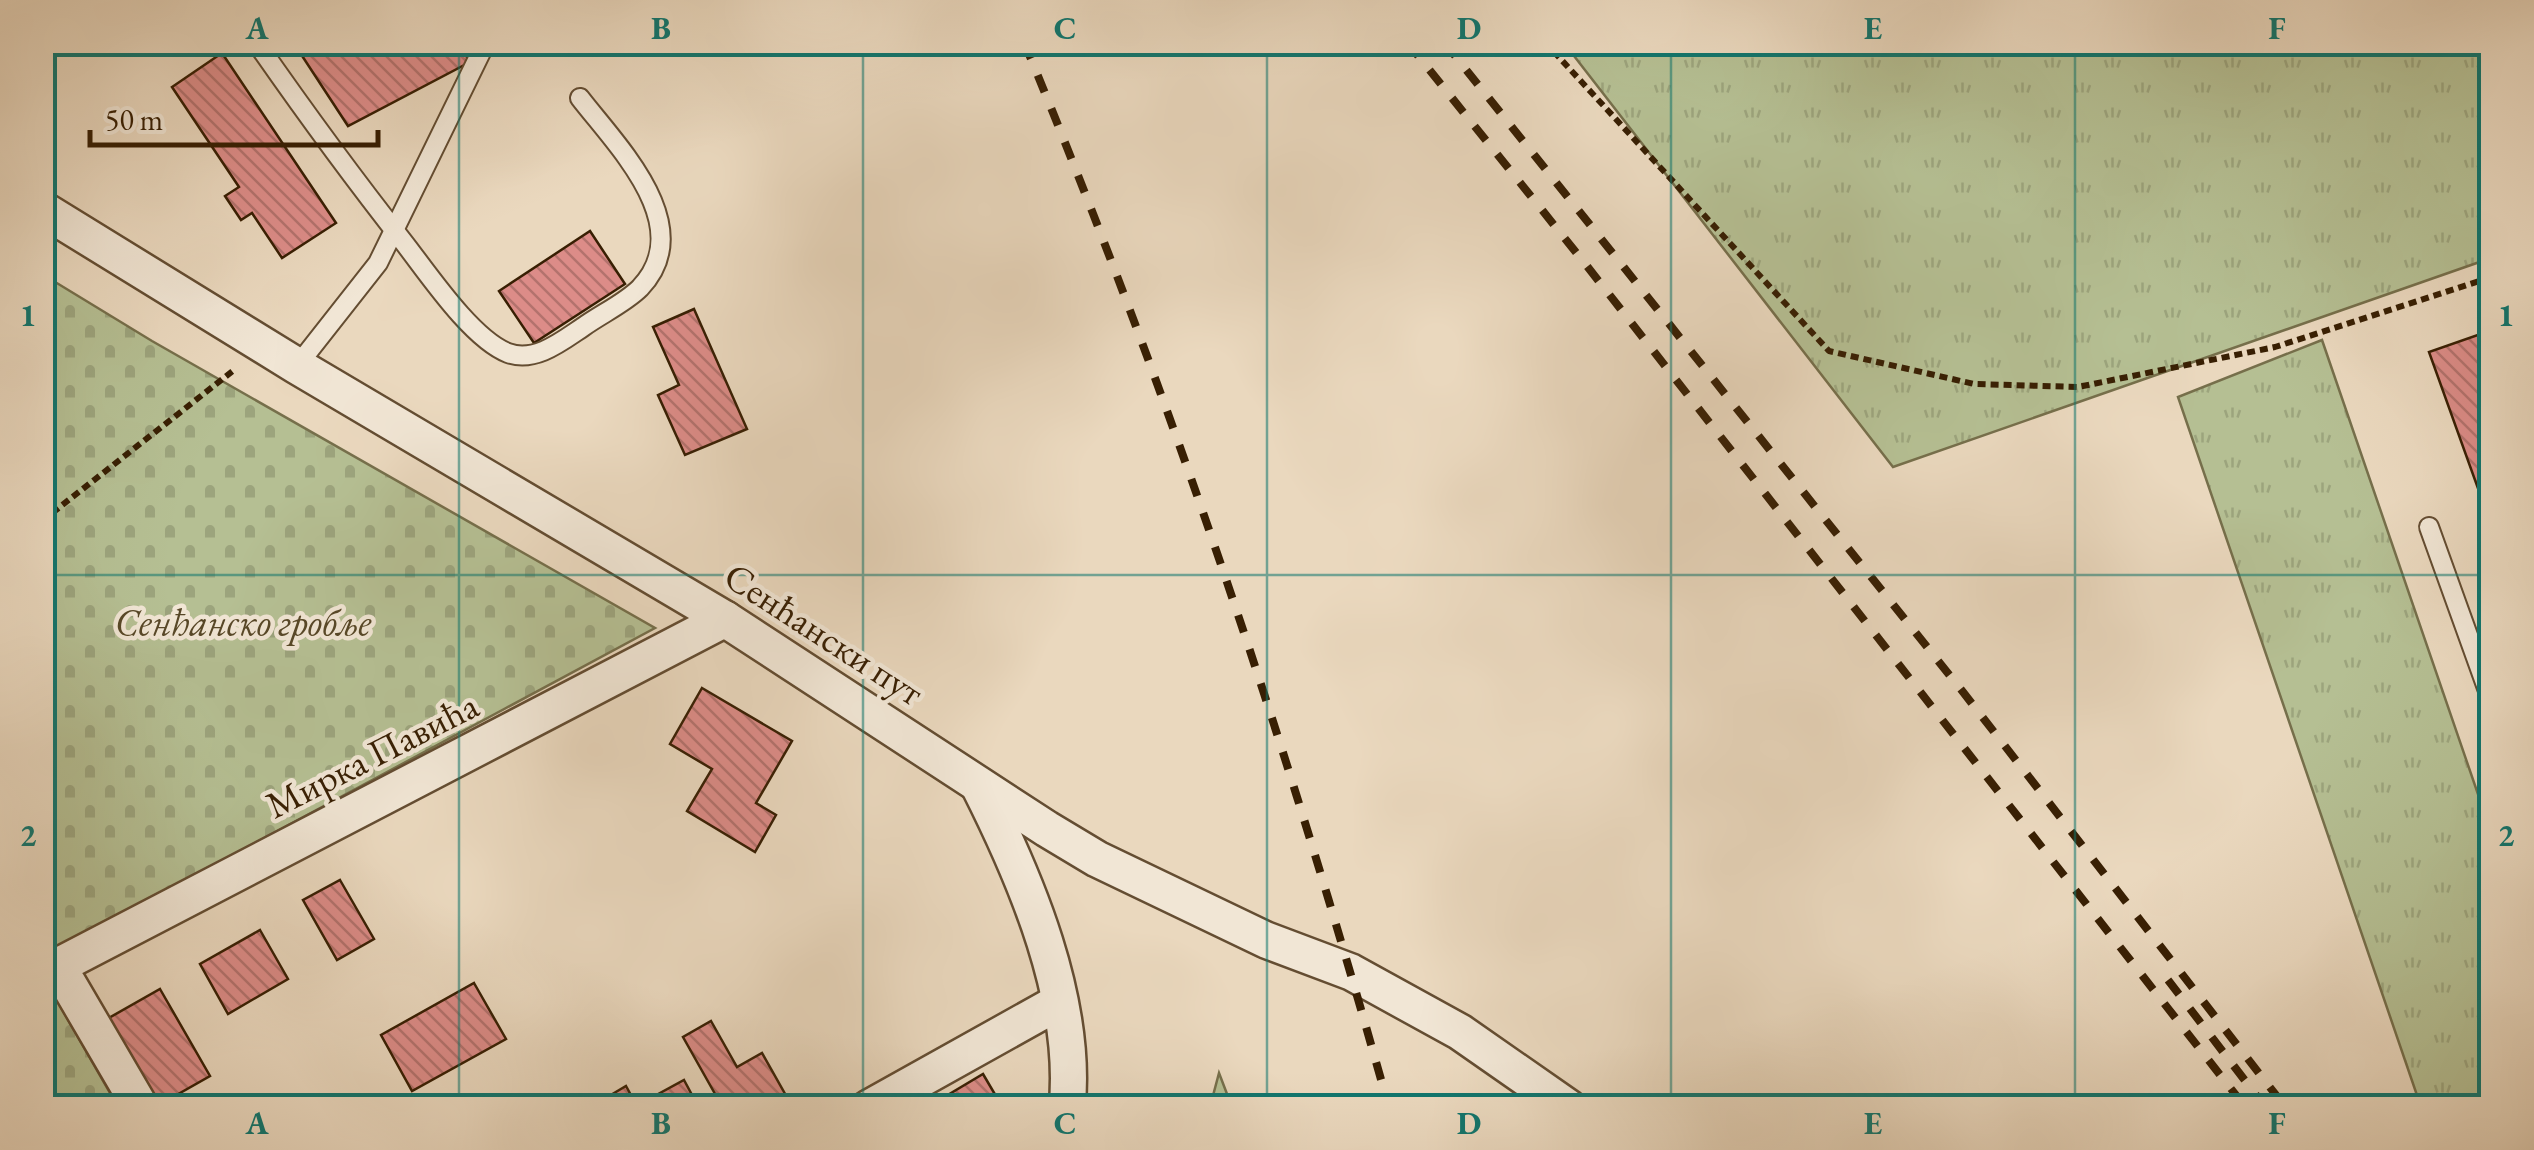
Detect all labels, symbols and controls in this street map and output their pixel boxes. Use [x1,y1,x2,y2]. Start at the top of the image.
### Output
text: A [244,7,269,49]
text: B [651,7,671,49]
text: C [1054,7,1076,49]
text: D [1457,7,1481,49]
text: E [1864,7,1882,49]
text: F [2268,7,2286,49]
scale bar [90,85,378,147]
text: 50 m [105,100,163,139]
text: 1 [20,294,36,336]
text: 1 [2498,294,2514,336]
street label: Сенћански пут [715,551,934,717]
park label: Сенћанско гробље [115,597,372,646]
street label: Мирка Павића [257,680,487,829]
text: 2 [20,814,37,856]
text: 2 [2498,814,2515,856]
text: A [244,1102,269,1144]
text: B [651,1102,671,1144]
text: C [1054,1102,1076,1144]
text: D [1457,1102,1481,1144]
text: E [1864,1102,1882,1144]
text: F [2268,1102,2286,1144]

